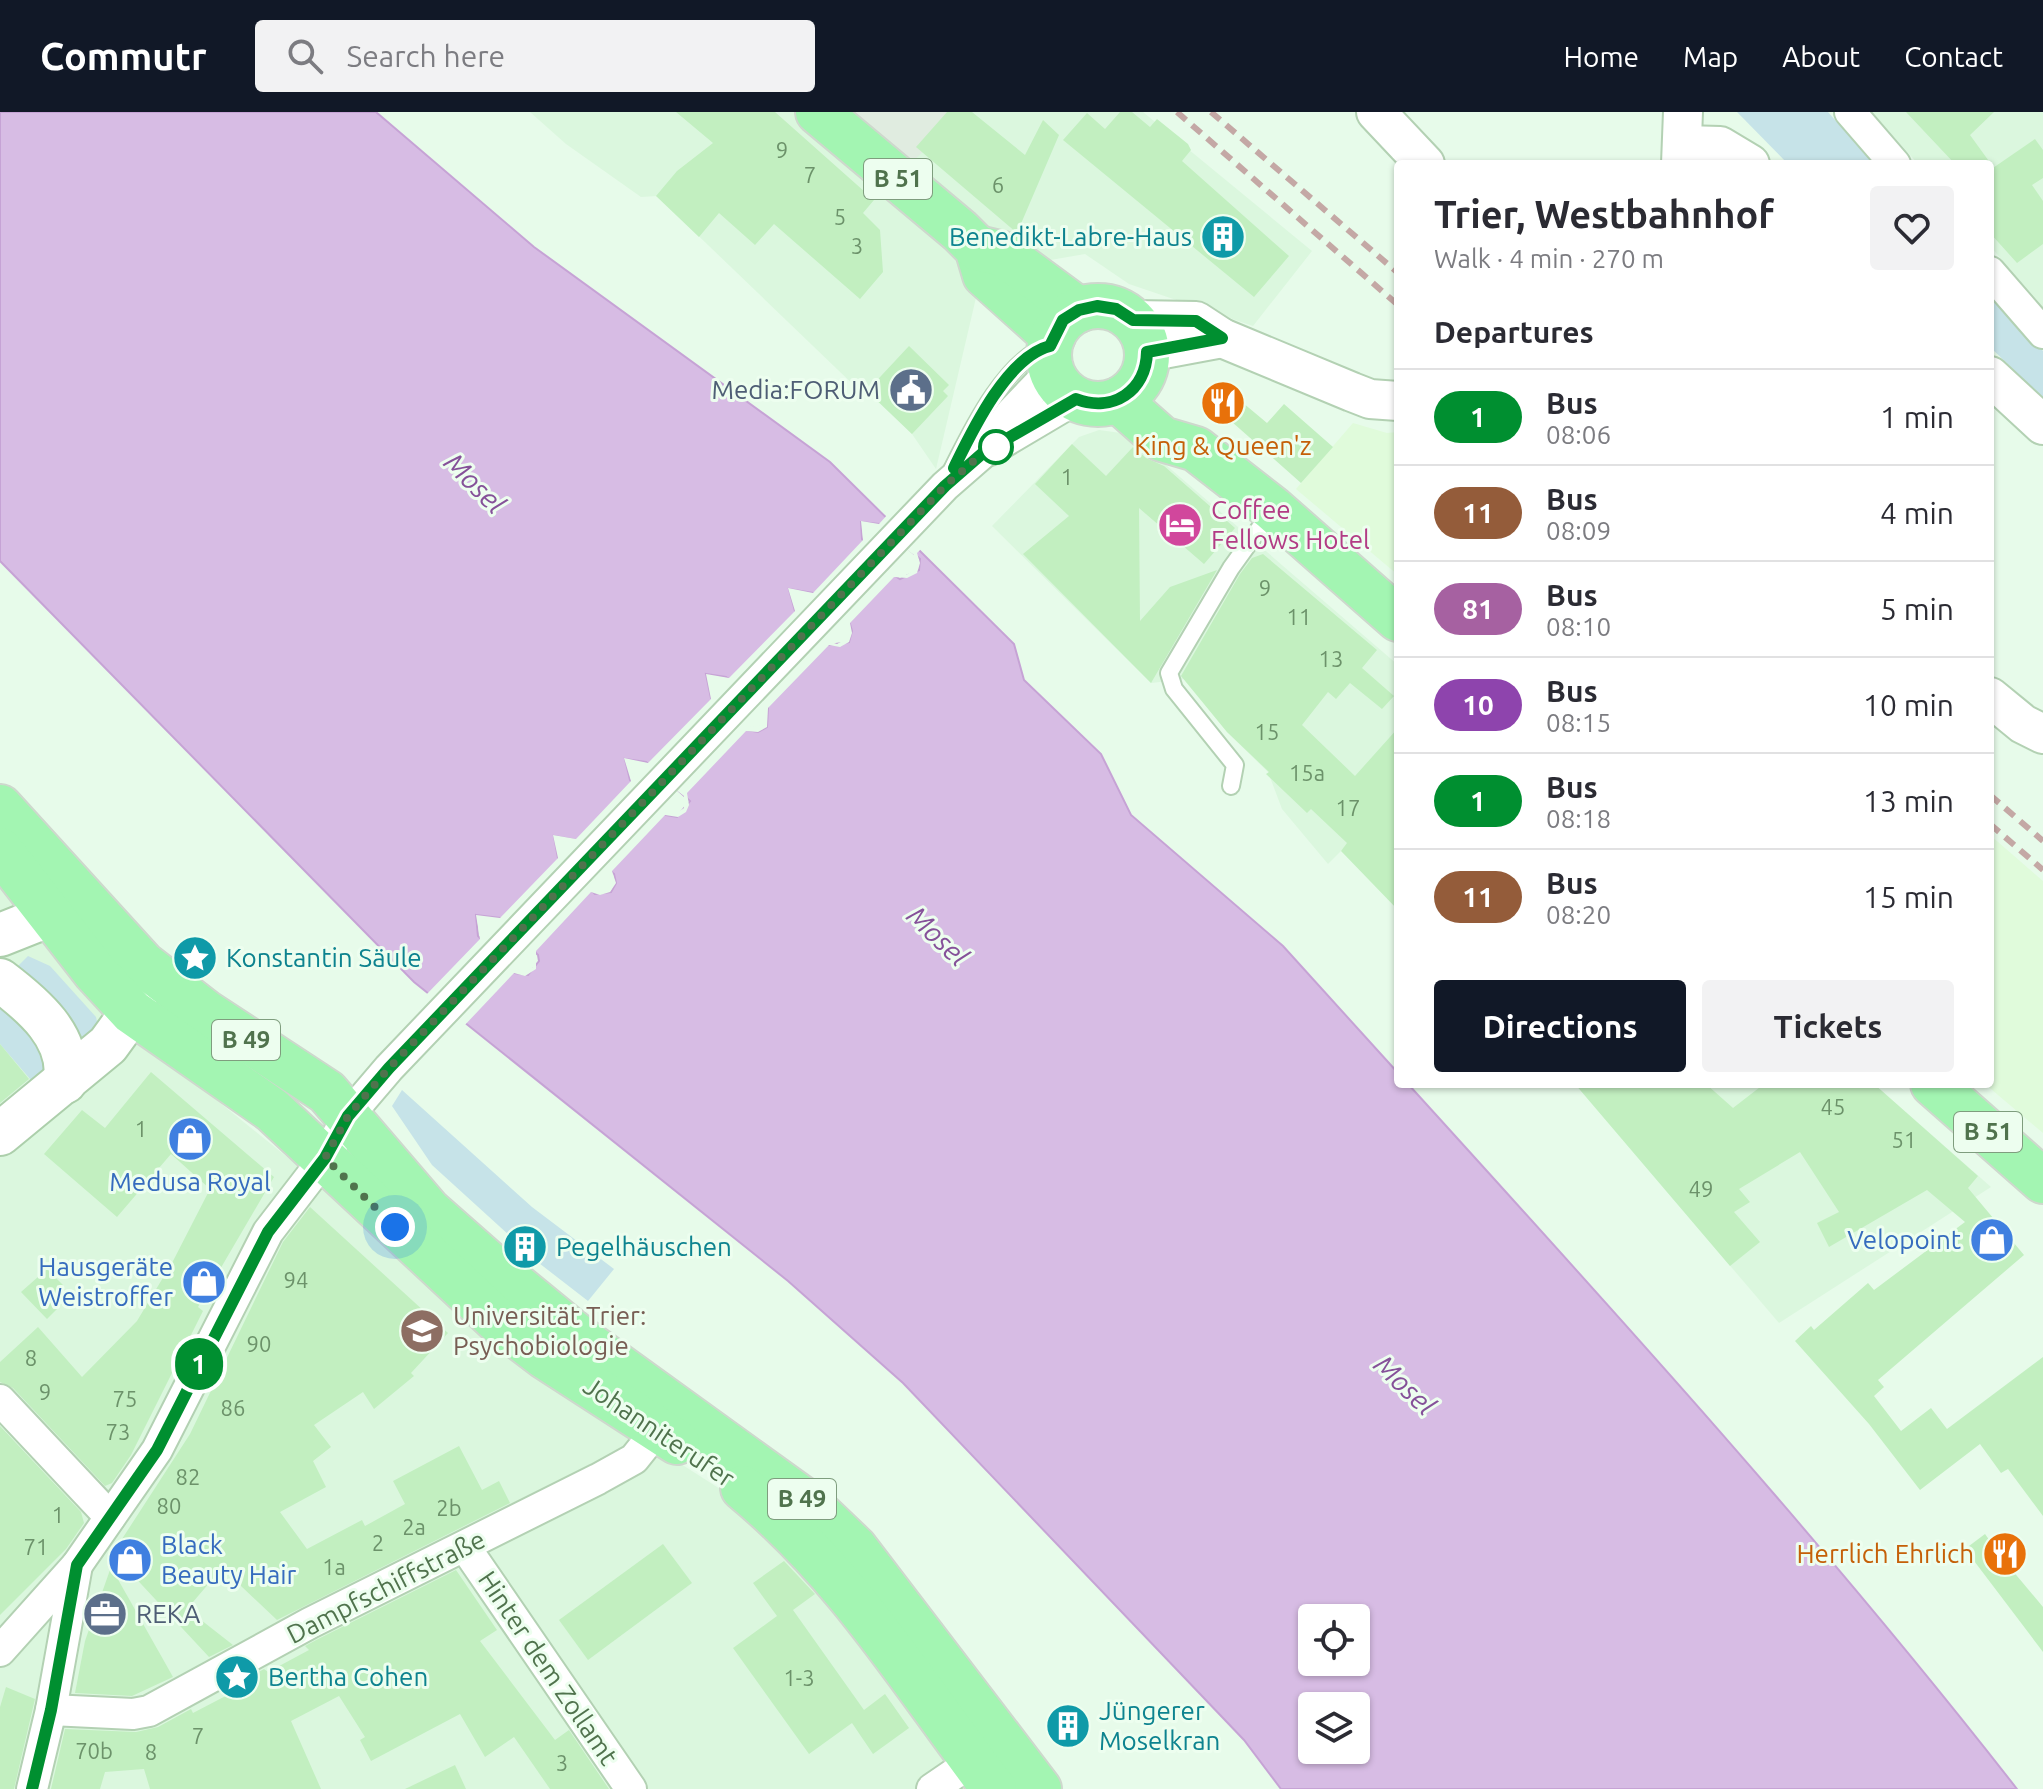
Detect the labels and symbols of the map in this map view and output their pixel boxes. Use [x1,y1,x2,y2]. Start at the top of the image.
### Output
house number: 9 [776,137,788,162]
road number: B 51 [864,159,932,199]
house number: 7 [804,162,816,187]
house number: 6 [992,172,1004,197]
house number: 5 [834,204,846,229]
building icon: Benedikt-Labre-Haus [1199,213,1247,261]
place label: Benedikt-Labre-Haus [949,222,1192,251]
house number: 3 [851,233,863,258]
public building icon: Media:FORUM [887,366,935,414]
place label: Media:FORUM [711,375,880,404]
restaurant icon: King & Queen'z [1199,379,1247,427]
unlabelled marker [979,430,1013,464]
place label: King & Queen'z [1134,431,1312,460]
water label: Mosel [439,446,512,519]
house number: 1 [1061,464,1073,489]
place label: Coffee Fellows Hotel [1211,495,1370,554]
hotel icon: Coffee Fellows Hotel [1156,501,1204,549]
house number: 9 [1259,575,1271,600]
house number: 11 [1287,604,1311,629]
house number: 13 [1319,646,1343,671]
house number: 15 [1255,719,1279,744]
house number: 15a [1289,760,1325,785]
house number: 17 [1336,795,1360,820]
water label: Mosel [901,899,975,972]
place icon: Konstantin Säule [171,934,219,982]
place label: Konstantin Säule [226,943,422,972]
road number: B 49 [212,1020,280,1060]
house number: 45 [1821,1094,1845,1119]
road number: B 51 [1954,1112,2022,1152]
shop icon: Medusa Royal [166,1115,214,1163]
house number: 1 [135,1116,147,1141]
house number: 51 [1892,1127,1916,1152]
place label: Medusa Royal [109,1167,271,1196]
house number: 49 [1689,1176,1713,1201]
your location [375,1207,415,1247]
shop icon: Velopoint [1968,1216,2016,1264]
building icon: Pegelhäuschen [501,1223,549,1271]
place label: Velopoint [1847,1225,1961,1254]
place label: Pegelhäuschen [556,1232,732,1261]
place label: Hausgeräte Weistroffer [38,1252,173,1311]
shop icon: Hausgeräte Weistroffer [180,1258,228,1306]
house number: 94 [284,1267,308,1292]
place label: Universität Trier: Psychobiologie [453,1301,646,1360]
school or university icon: Universität Trier: Psychobiologie [398,1307,446,1355]
house number: 90 [247,1331,271,1356]
line badge: 1 [173,1338,225,1390]
house number: 8 [25,1345,37,1370]
water label: Mosel [1368,1348,1442,1421]
street label: Johanniterufer [578,1370,740,1493]
house number: 9 [39,1379,51,1404]
house number: 75 [113,1386,137,1411]
house number: 86 [221,1395,245,1420]
house number: 73 [106,1419,130,1444]
house number: 82 [176,1464,200,1489]
road number: B 49 [768,1479,836,1519]
house number: 80 [157,1493,181,1518]
house number: 2b [436,1495,462,1520]
house number: 1 [52,1502,64,1527]
house number: 2a [402,1514,426,1539]
street label: Dampfschiffstraße [282,1524,490,1649]
place label: Black Beauty Hair [161,1530,297,1589]
house number: 2 [372,1530,384,1555]
restaurant icon: Herrlich Ehrlich [1981,1530,2029,1578]
house number: 71 [24,1534,48,1559]
shop icon: Black Beauty Hair [106,1536,154,1584]
place label: Herrlich Ehrlich [1796,1539,1974,1568]
house number: 1a [322,1554,346,1579]
street label: Hinter dem Zollamt [473,1566,624,1770]
office icon: REKA [81,1590,129,1638]
place label: REKA [136,1599,201,1628]
place icon: Bertha Cohen [213,1653,261,1701]
place label: Bertha Cohen [268,1662,428,1691]
house number: 1-3 [783,1665,815,1690]
place label: Jüngerer Moselkran [1099,1696,1220,1755]
building icon: Jüngerer Moselkran [1044,1702,1092,1750]
house number: 7 [192,1723,204,1748]
house number: 70b [75,1738,113,1763]
house number: 8 [145,1739,157,1764]
house number: 3 [556,1750,568,1775]

